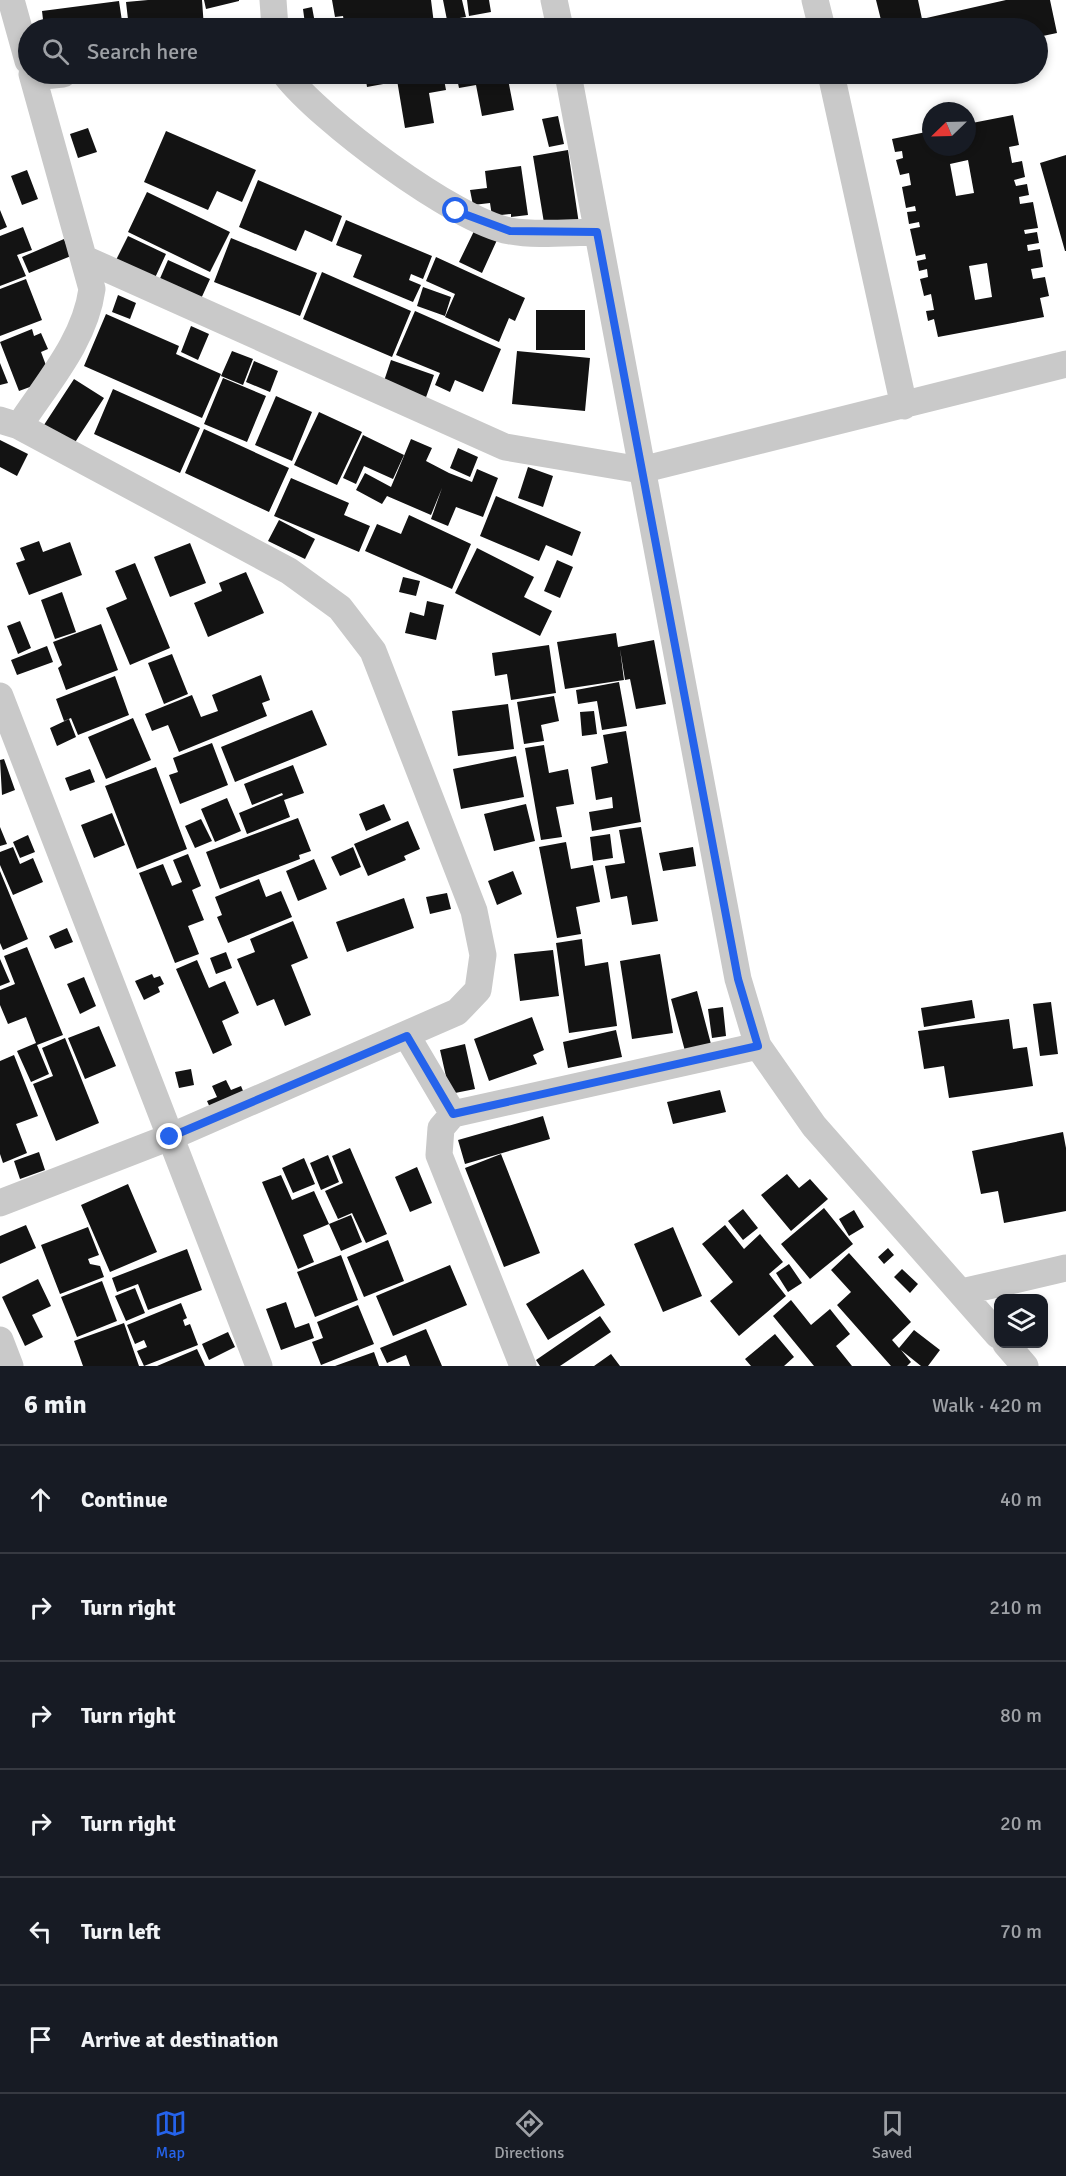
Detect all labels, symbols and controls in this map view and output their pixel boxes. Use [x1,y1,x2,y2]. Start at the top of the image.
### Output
search box [18,18,1048,84]
icon: search [39,35,72,68]
text: Search here [87,38,198,65]
north arrow [922,102,976,156]
route start [442,197,468,223]
route end [156,1123,182,1149]
map controls [994,1294,1048,1348]
button: layers [994,1294,1048,1348]
text: 6 min [24,1389,87,1421]
text: Walk · 420 m [932,1393,1042,1418]
icon: ahead [24,1483,57,1516]
text: Continue [81,1486,168,1513]
text: 40 m [1000,1487,1042,1512]
icon: right [24,1591,57,1624]
text: Turn right [81,1594,176,1621]
text: 210 m [989,1595,1042,1620]
icon: right [24,1699,57,1732]
text: Turn right [81,1702,176,1729]
text: 80 m [1000,1703,1042,1728]
icon: right [24,1807,57,1840]
text: Turn right [81,1810,176,1837]
text: 20 m [1000,1811,1042,1836]
icon: left [24,1915,57,1948]
text: Turn left [81,1918,161,1945]
text: 70 m [1000,1919,1042,1944]
icon: arrive [24,2023,57,2056]
text: Arrive at destination [81,2026,278,2053]
tab: Map [154,2107,187,2163]
tab: Directions [494,2107,564,2163]
tab: Saved [872,2107,912,2163]

